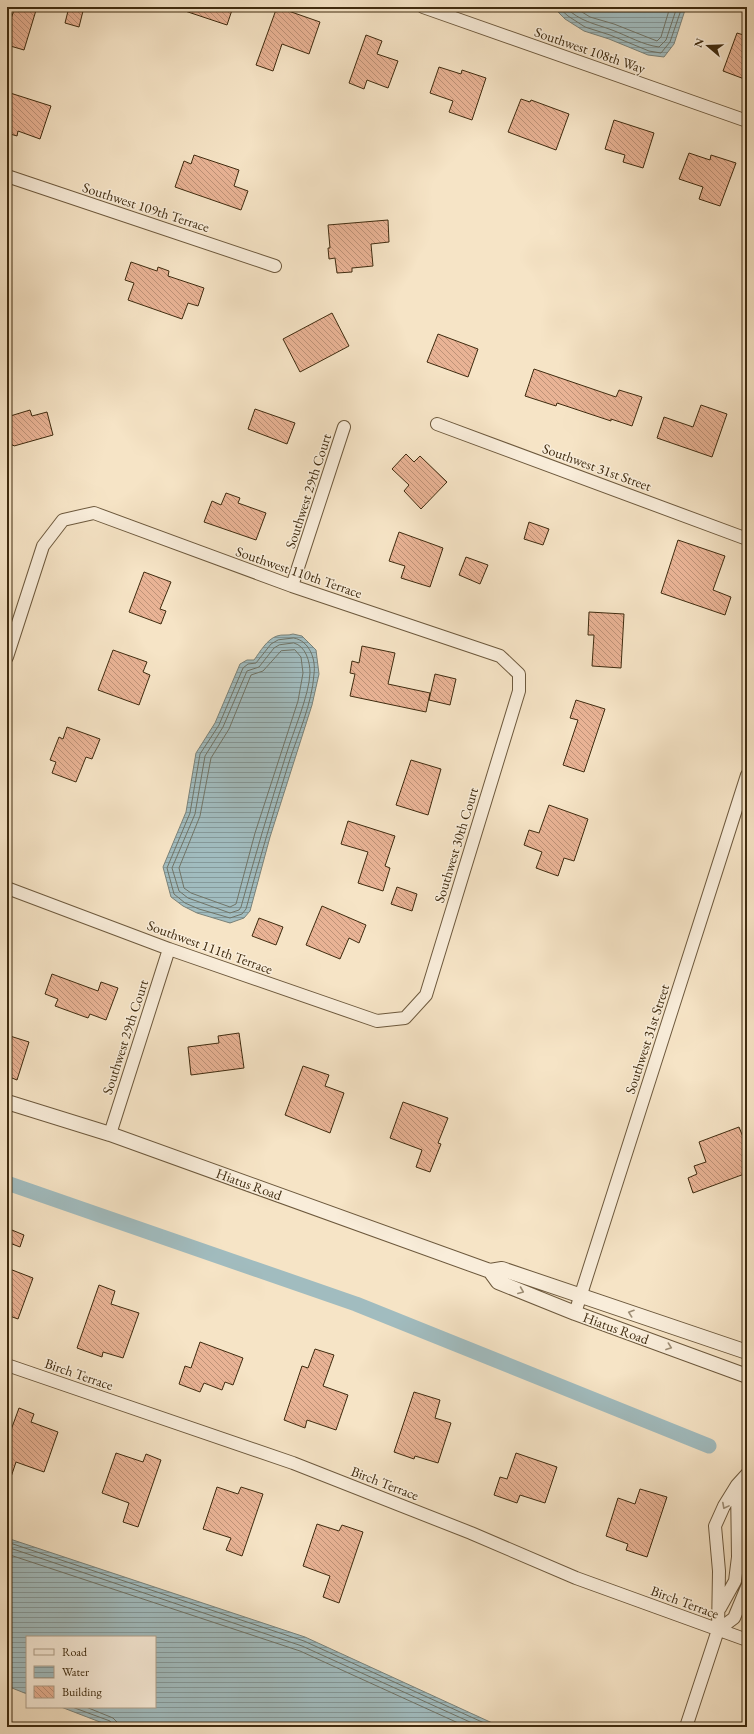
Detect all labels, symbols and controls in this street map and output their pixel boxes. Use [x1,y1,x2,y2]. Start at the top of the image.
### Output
street label: Southwest 108th Way [532,23,649,78]
north arrow [688,26,728,66]
text: N [690,36,707,49]
street label: Southwest 109th Terrace [80,178,212,236]
street label: Southwest 29th Court [281,431,335,551]
street label: Southwest 31st Street [540,439,654,495]
street label: Southwest 110th Terrace [234,542,365,602]
street label: Southwest 30th Court [430,785,482,905]
street label: Southwest 111th Terrace [145,916,276,978]
street label: Southwest 29th Court [98,977,152,1097]
street label: Southwest 31st Street [621,981,673,1096]
street label: Hiatus Road [214,1164,285,1205]
one-way arrow [518,1287,525,1295]
street label: Hiatus Road [581,1308,652,1349]
one-way arrow [627,1309,634,1318]
one-way arrow [666,1343,673,1351]
street label: Birch Terrace [42,1354,116,1394]
street label: Birch Terrace [349,1462,422,1504]
one-way arrow [722,1501,729,1509]
street label: Birch Terrace [648,1581,722,1623]
legend [26,1636,156,1708]
text: Road [62,1644,88,1660]
text: Water [62,1664,89,1680]
text: Building [62,1684,103,1700]

